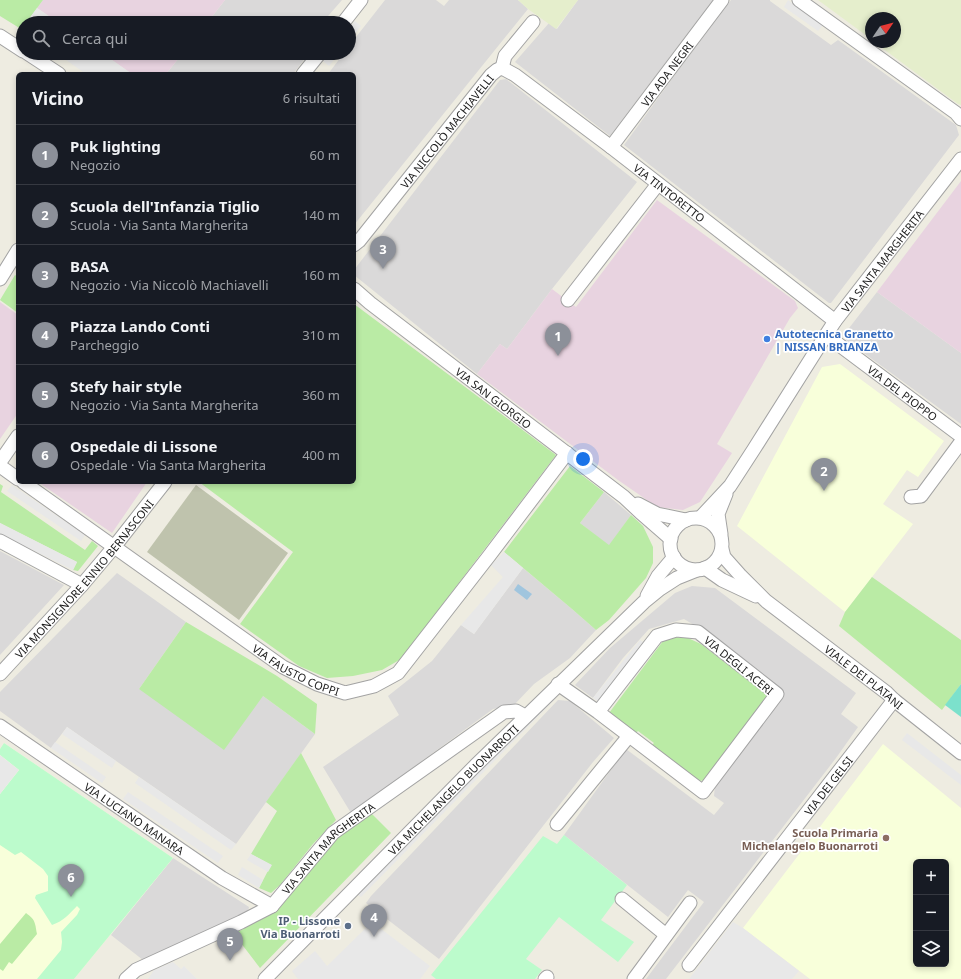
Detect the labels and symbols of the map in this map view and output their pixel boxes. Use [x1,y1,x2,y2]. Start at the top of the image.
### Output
north arrow [865,12,901,48]
street label: VIA ADA NEGRI [637,38,696,109]
street label: VIA NICCOLÒ MACHIAVELLI [397,71,497,191]
street label: VIA TINTORETTO [631,160,708,225]
street label: VIA SANTA MARGHERITA [837,205,927,315]
pin: 3 [370,236,396,269]
pin: 1 [545,323,571,356]
place label: Autotecnica Granetto | NISSAN BRIANZA [775,326,894,354]
marker: Autotecnica Granetto | NISSAN BRIANZA [762,334,772,344]
street label: VIA DEL PIOPPO [865,361,941,424]
street label: VIA SAN GIORGIO [453,364,535,431]
your location [573,449,593,469]
pin: 2 [811,458,837,491]
street label: VIA MONSIGNORE ENNIO BERNASCONI [11,496,156,661]
street label: VIA DEGLI ACERI [701,632,777,698]
street label: VIA FAUSTO COPPI [250,640,342,698]
street label: VIALE DEI PLATANI [822,641,907,712]
street label: VIA MICHELANGELO BUONARROTI [384,721,521,858]
street label: VIA DEI GELSI [800,753,856,818]
street label: VIA LUCIANO MANARA [82,779,188,858]
street label: VIA SANTA MARGHERITA [278,798,378,897]
place label: Scuola Primaria Michelangelo Buonarroti [742,825,878,853]
marker: Scuola Primaria Michelangelo Buonarroti [881,833,891,843]
pin: 6 [58,864,84,897]
pin: 4 [361,904,387,937]
place label: IP - Lissone Via Buonarroti [260,913,340,941]
marker: IP - Lissone Via Buonarroti [343,921,353,931]
pin: 5 [217,928,243,961]

